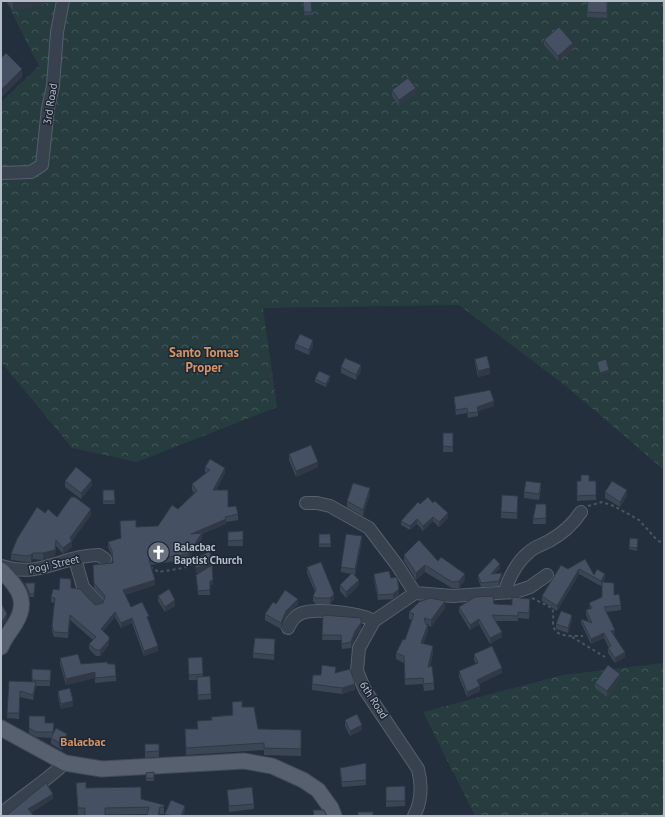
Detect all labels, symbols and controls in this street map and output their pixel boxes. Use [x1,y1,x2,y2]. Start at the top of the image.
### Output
street label: 3rd Road [40,82,60,126]
district label: Santo Tomas Proper [169,344,239,376]
church icon: Balacbac Baptist Church [146,540,172,566]
place label: Balacbac Baptist Church [174,540,243,567]
street label: Pogi Street [27,551,81,577]
street label: 6th Road [357,679,391,721]
district label: Balacbac [60,734,106,749]

